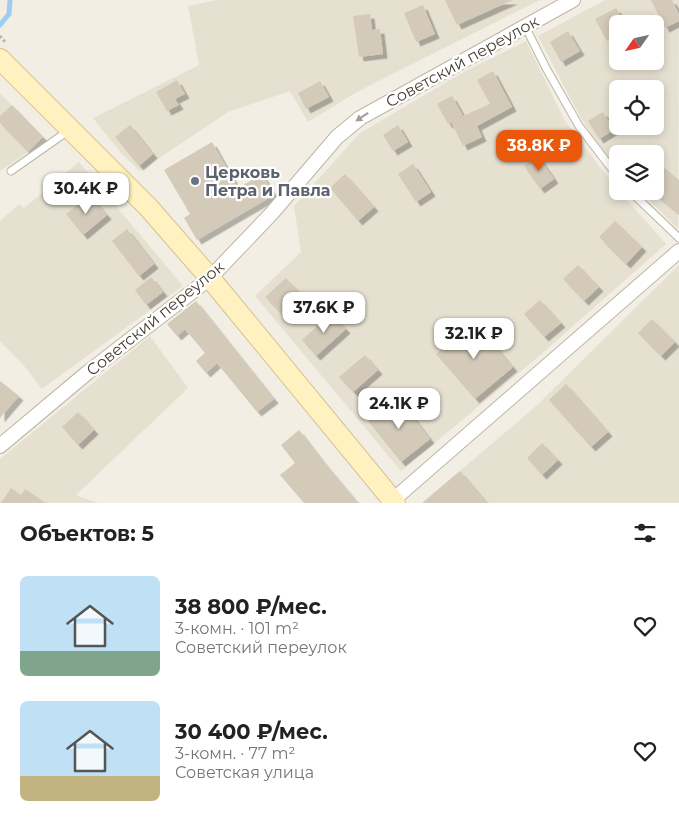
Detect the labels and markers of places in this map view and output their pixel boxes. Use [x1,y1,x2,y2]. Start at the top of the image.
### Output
pin: 38.8K ₽ [493,130,585,172]
place label: Церковь Петра и Павла [205,163,331,200]
pin: 30.4K ₽ [40,172,132,215]
marker: Церковь Петра и Павла [189,175,201,187]
pin: 37.6K ₽ [278,292,370,334]
pin: 32.1K ₽ [428,318,520,360]
pin: 24.1K ₽ [353,388,445,430]

